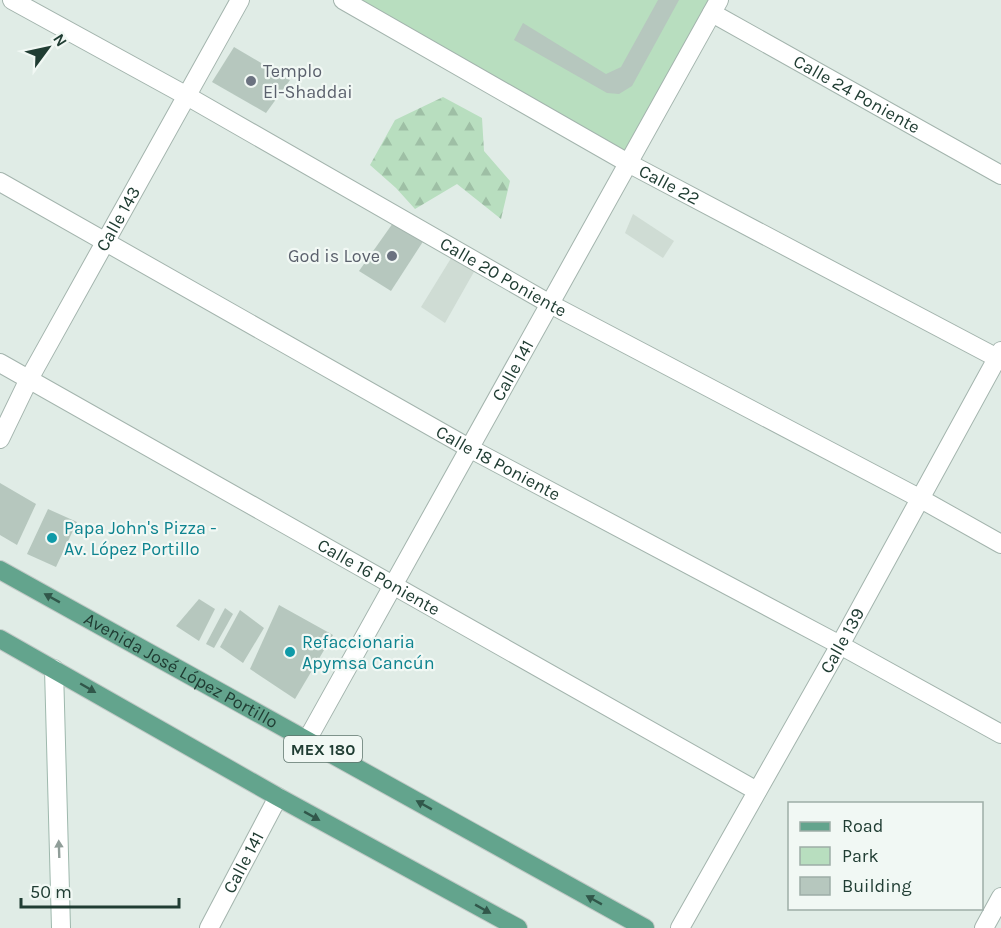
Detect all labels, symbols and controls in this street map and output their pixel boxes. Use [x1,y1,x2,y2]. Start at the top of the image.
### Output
north arrow [18,18,78,78]
text: N [49,30,71,50]
street label: Calle 24 Poniente [790,50,924,138]
place label: Templo El-Shaddai [263,60,353,103]
marker: Templo El-Shaddai [244,74,258,88]
street label: Calle 22 [635,160,703,210]
street label: Calle 143 [91,182,145,255]
street label: Calle 20 Poniente [436,232,570,322]
place label: God is Love [288,245,380,267]
marker: God is Love [385,249,399,263]
street label: Calle 141 [487,336,539,405]
street label: Calle 18 Poniente [432,421,564,505]
place label: Papa John's Pizza - Av. López Portillo [64,517,216,560]
marker: Papa John's Pizza - Av. López Portillo [45,531,59,545]
street label: Calle 16 Poniente [313,534,444,620]
one-way arrow [43,593,60,603]
street label: Calle 139 [815,604,869,677]
street label: Avenida José López Portillo [80,608,282,733]
place label: Refaccionaria Apymsa Cancún [302,631,435,674]
marker: Refaccionaria Apymsa Cancún [283,645,297,659]
one-way arrow [80,683,97,693]
road number: MEX 180 [284,736,362,762]
one-way arrow [415,800,432,810]
legend [788,802,983,910]
one-way arrow [304,811,321,821]
text: Road [842,815,883,837]
street label: Calle 141 [218,828,269,897]
one-way arrow [54,839,63,858]
text: Park [842,845,879,867]
scale bar [21,871,178,909]
text: Building [842,875,912,897]
text: 50 m [30,881,72,903]
one-way arrow [586,894,602,905]
one-way arrow [475,904,492,914]

